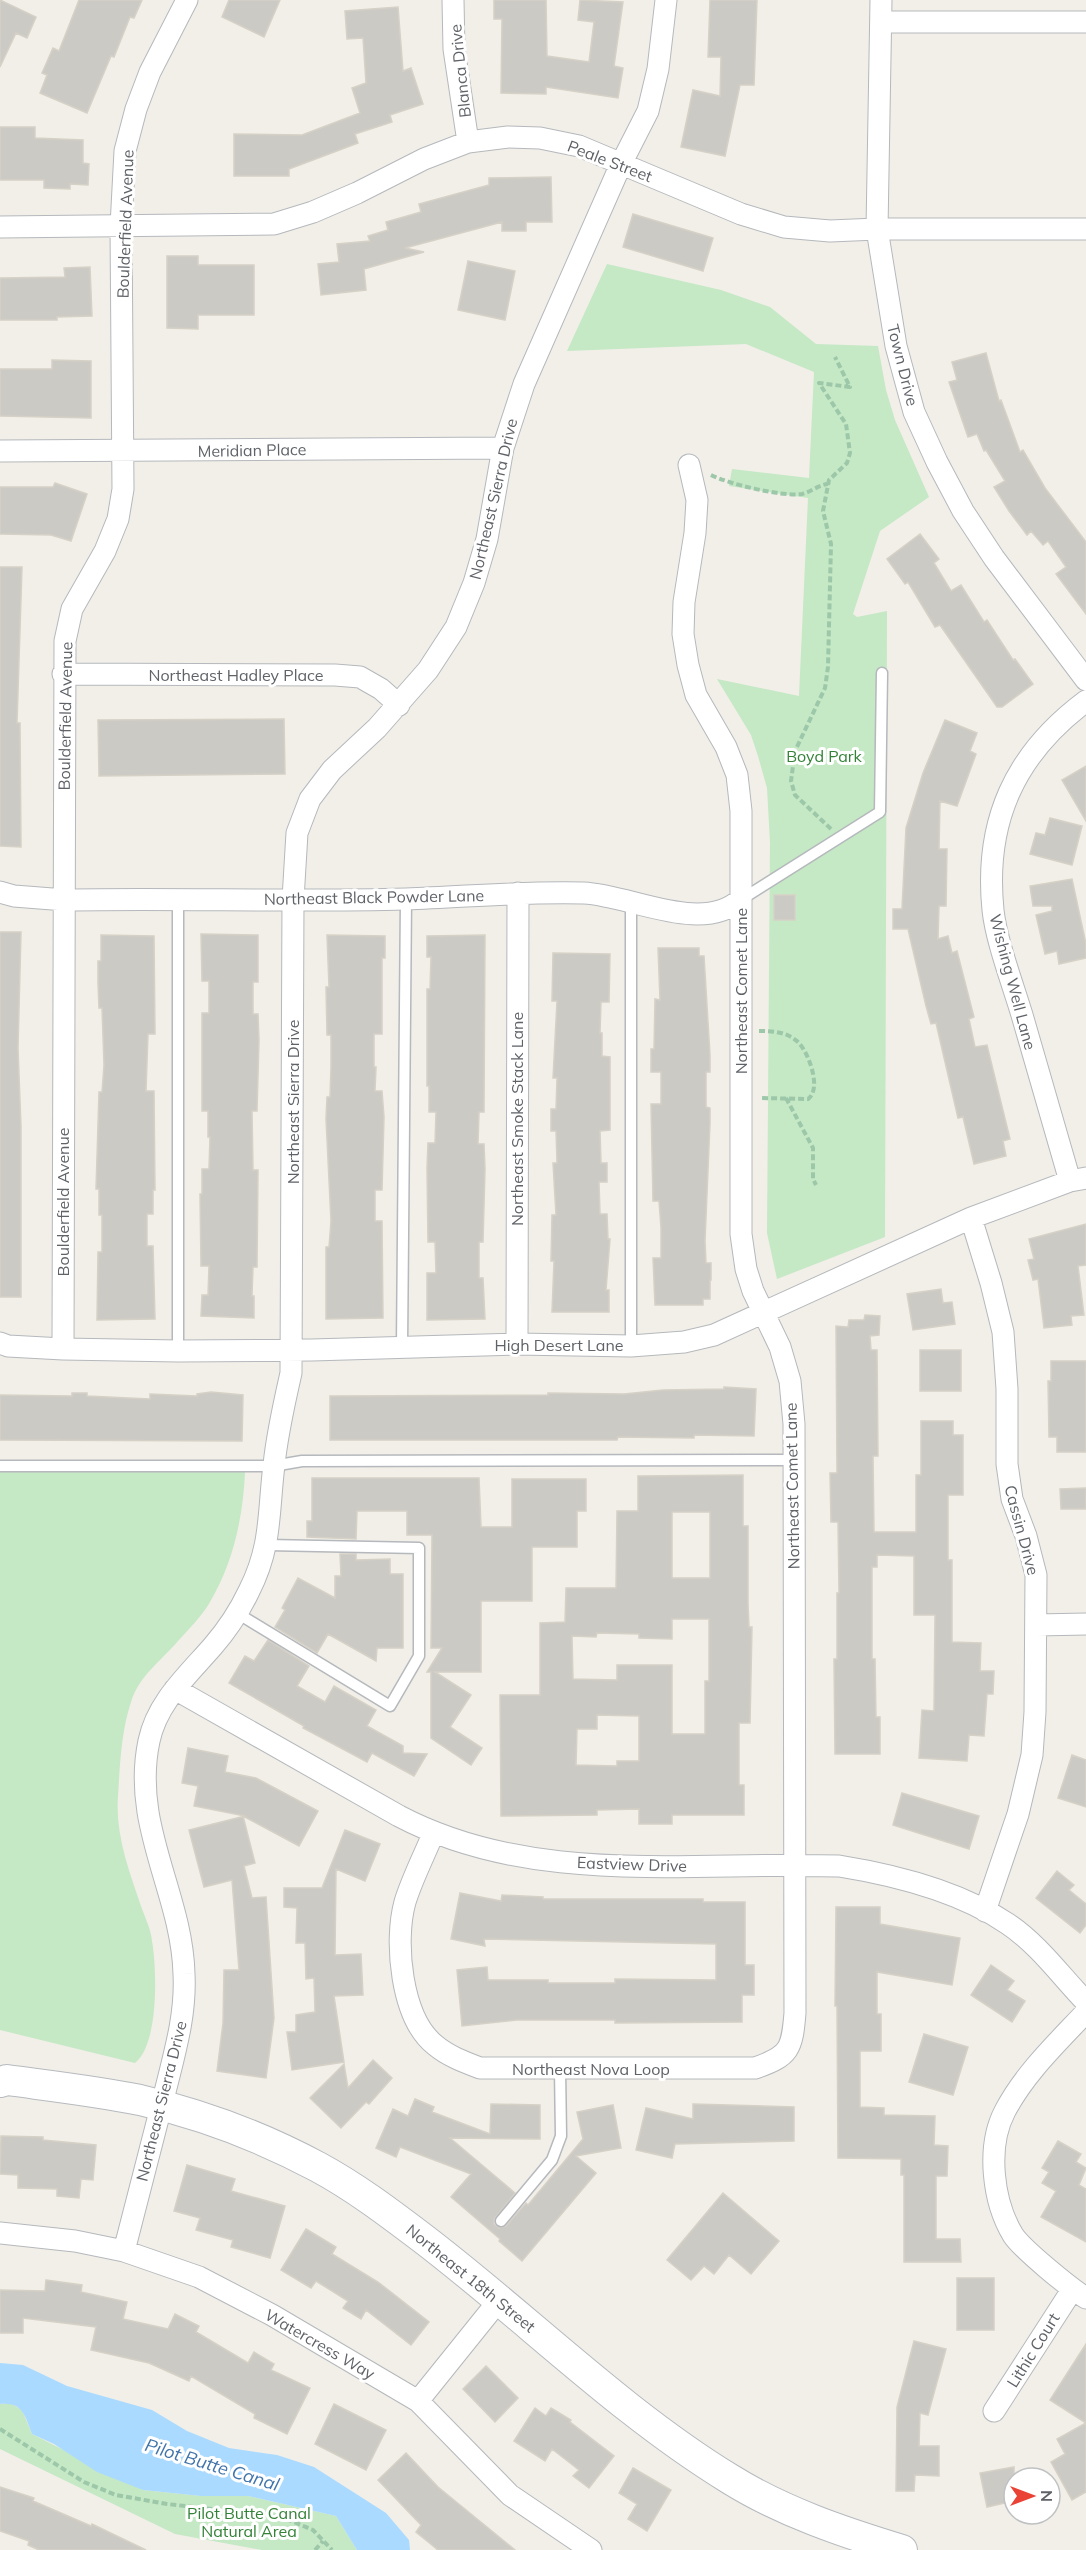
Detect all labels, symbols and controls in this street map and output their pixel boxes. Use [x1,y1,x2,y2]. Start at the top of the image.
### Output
street label: Blanca Drive [445,23,475,119]
street label: Peale Street [565,136,656,186]
street label: Boulderfield Avenue [112,149,138,299]
street label: Town Drive [883,322,923,408]
street label: Northeast Sierra Drive [465,417,521,581]
street label: Meridian Place [197,439,307,461]
street label: Boulderfield Avenue [54,641,76,791]
street label: Northeast Hadley Place [148,665,324,685]
park label: Boyd Park [786,746,863,766]
street label: Northeast Black Powder Lane [264,885,484,909]
street label: Northeast Comet Lane [731,908,751,1074]
street label: Wishing Well Lane [985,912,1041,1052]
street label: Northeast Smoke Stack Lane [507,1012,527,1226]
street label: Northeast Sierra Drive [283,1020,303,1184]
street label: Boulderfield Avenue [53,1128,73,1276]
street label: High Desert Lane [495,1335,623,1355]
street label: Northeast Comet Lane [781,1402,803,1570]
street label: Cassin Drive [1000,1483,1044,1577]
street label: Eastview Drive [577,1852,687,1876]
street label: Northeast Sierra Drive [131,2019,191,2183]
street label: Northeast Nova Loop [512,2059,670,2079]
street label: Northeast 18th Street [402,2220,540,2337]
street label: Watercress Way [261,2304,379,2384]
street label: Lithic Court [1002,2309,1064,2391]
water label: Pilot Butte Canal [142,2433,283,2496]
north arrow [1002,2466,1062,2526]
text: N [1037,2490,1057,2502]
park label: Pilot Butte Canal Natural Area [187,2503,311,2541]

